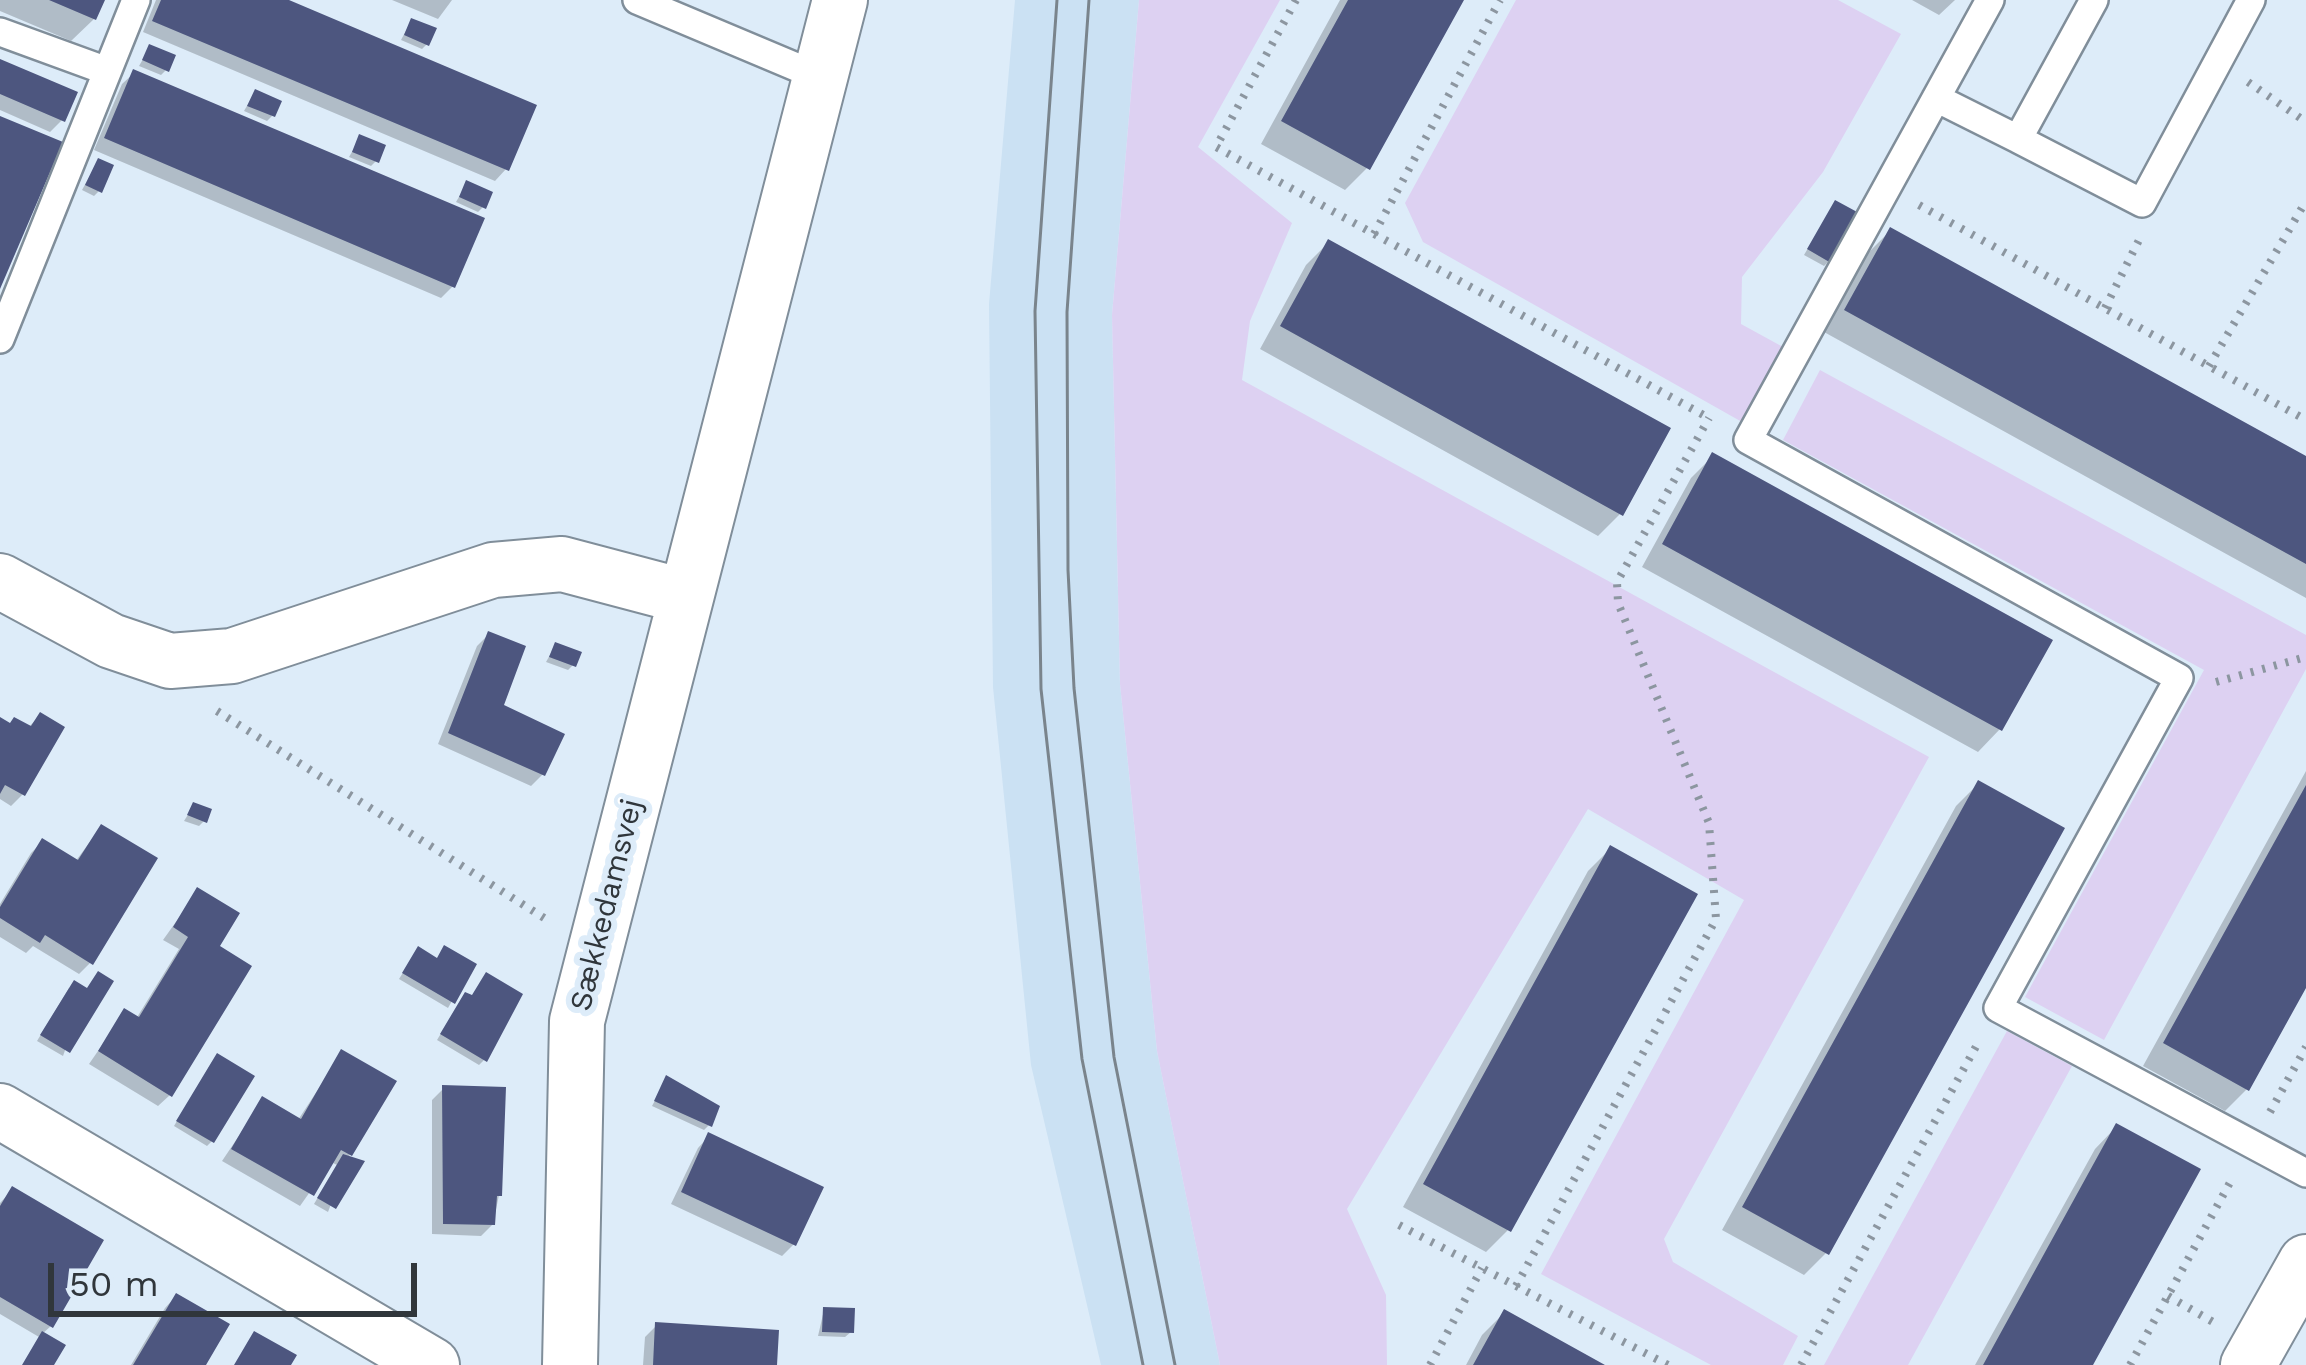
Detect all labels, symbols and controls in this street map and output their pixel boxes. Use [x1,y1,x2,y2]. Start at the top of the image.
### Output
street label: Sækkedamsvej [563,795,651,1015]
scale bar [54,1239,423,1313]
text: 50 m [69,1263,159,1305]

